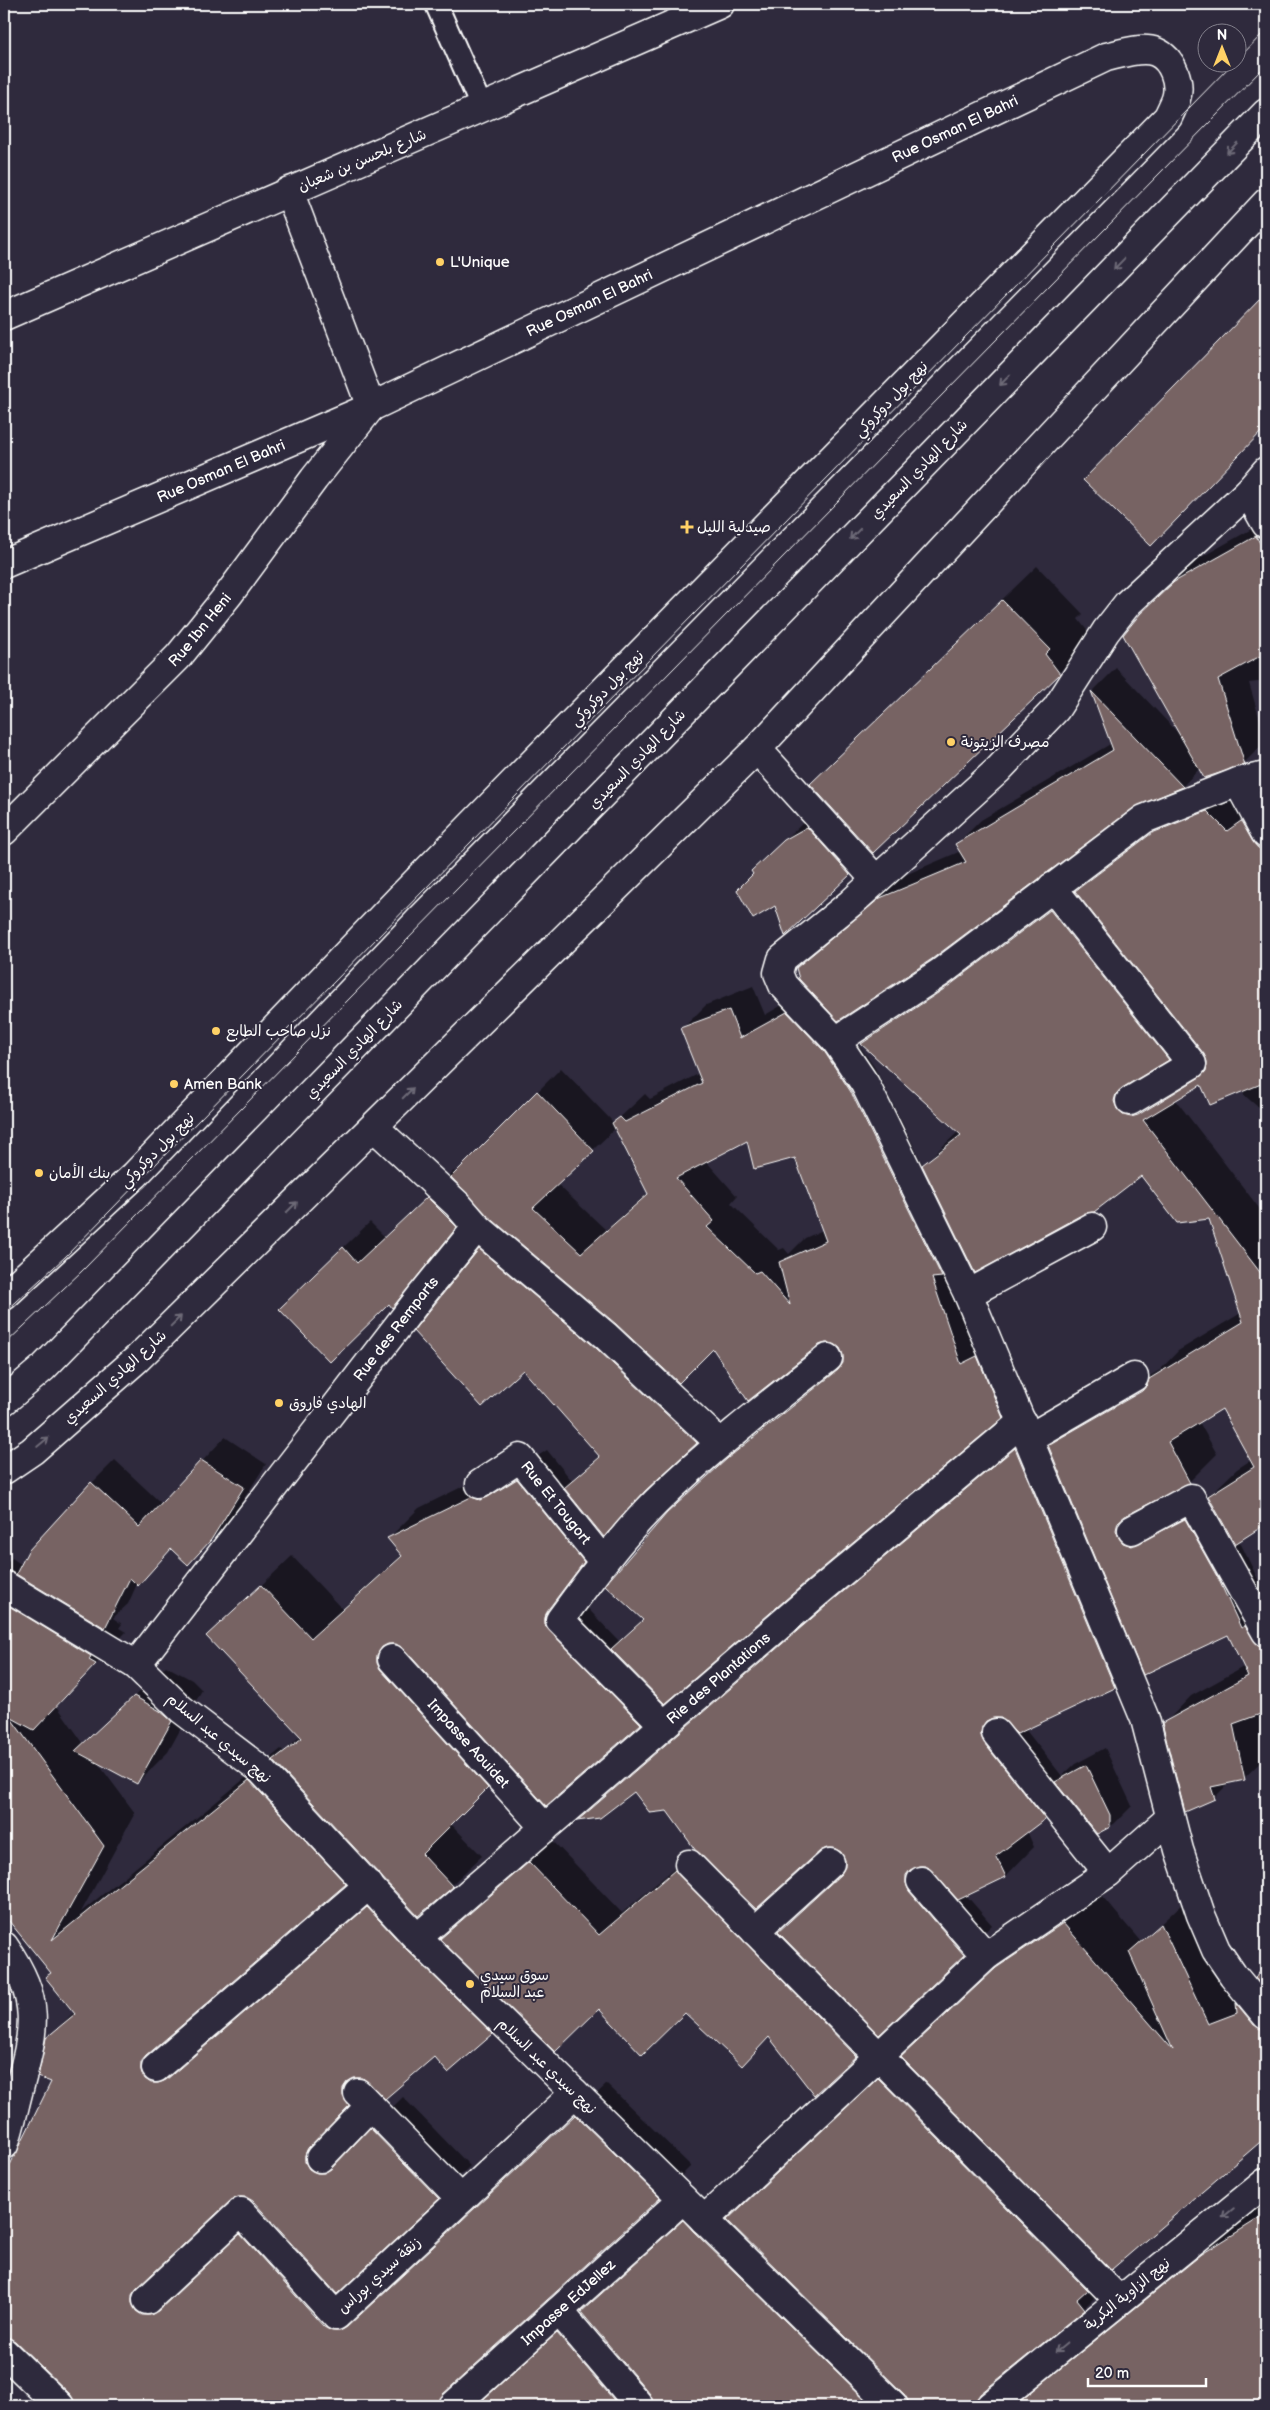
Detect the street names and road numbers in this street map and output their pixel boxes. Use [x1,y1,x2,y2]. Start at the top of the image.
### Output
street label: Rue Osman El Bahri [889,91,1021,168]
street label: شارع بلحسن بن شعبان [295,125,429,196]
street label: Rue Osman El Bahri [523,265,656,342]
street label: نهج بول دوكروكي [850,357,935,443]
street label: شارع الهادي السعيدي [867,415,973,524]
street label: Rue Osman El Bahri [154,436,288,507]
street label: Rue Ibn Heni [165,589,236,671]
street label: نهج بول دوكروكي [566,646,651,732]
street label: شارع الهادي السعيدي [585,705,691,814]
street label: شارع الهادي السعيدي [302,995,408,1104]
street label: نهج بول دوكروكي [116,1109,201,1194]
street label: Rue des Remparts [350,1272,443,1385]
street label: شارع الهادي السعيدي [60,1326,171,1429]
street label: Rue Et Tougort [516,1457,595,1549]
street label: Rie des Plantations [663,1628,775,1728]
street label: نهج سيدي عبد السلام [162,1689,275,1788]
street label: Impasse Aouidet [423,1695,513,1793]
street label: نهج سيدي عبد السلام [492,2014,600,2119]
street label: زنقة سيدي بوراس [334,2233,426,2319]
street label: نهج الزاوية البكرية [1080,2254,1174,2335]
street label: Impasse EdJellez [518,2255,620,2350]

